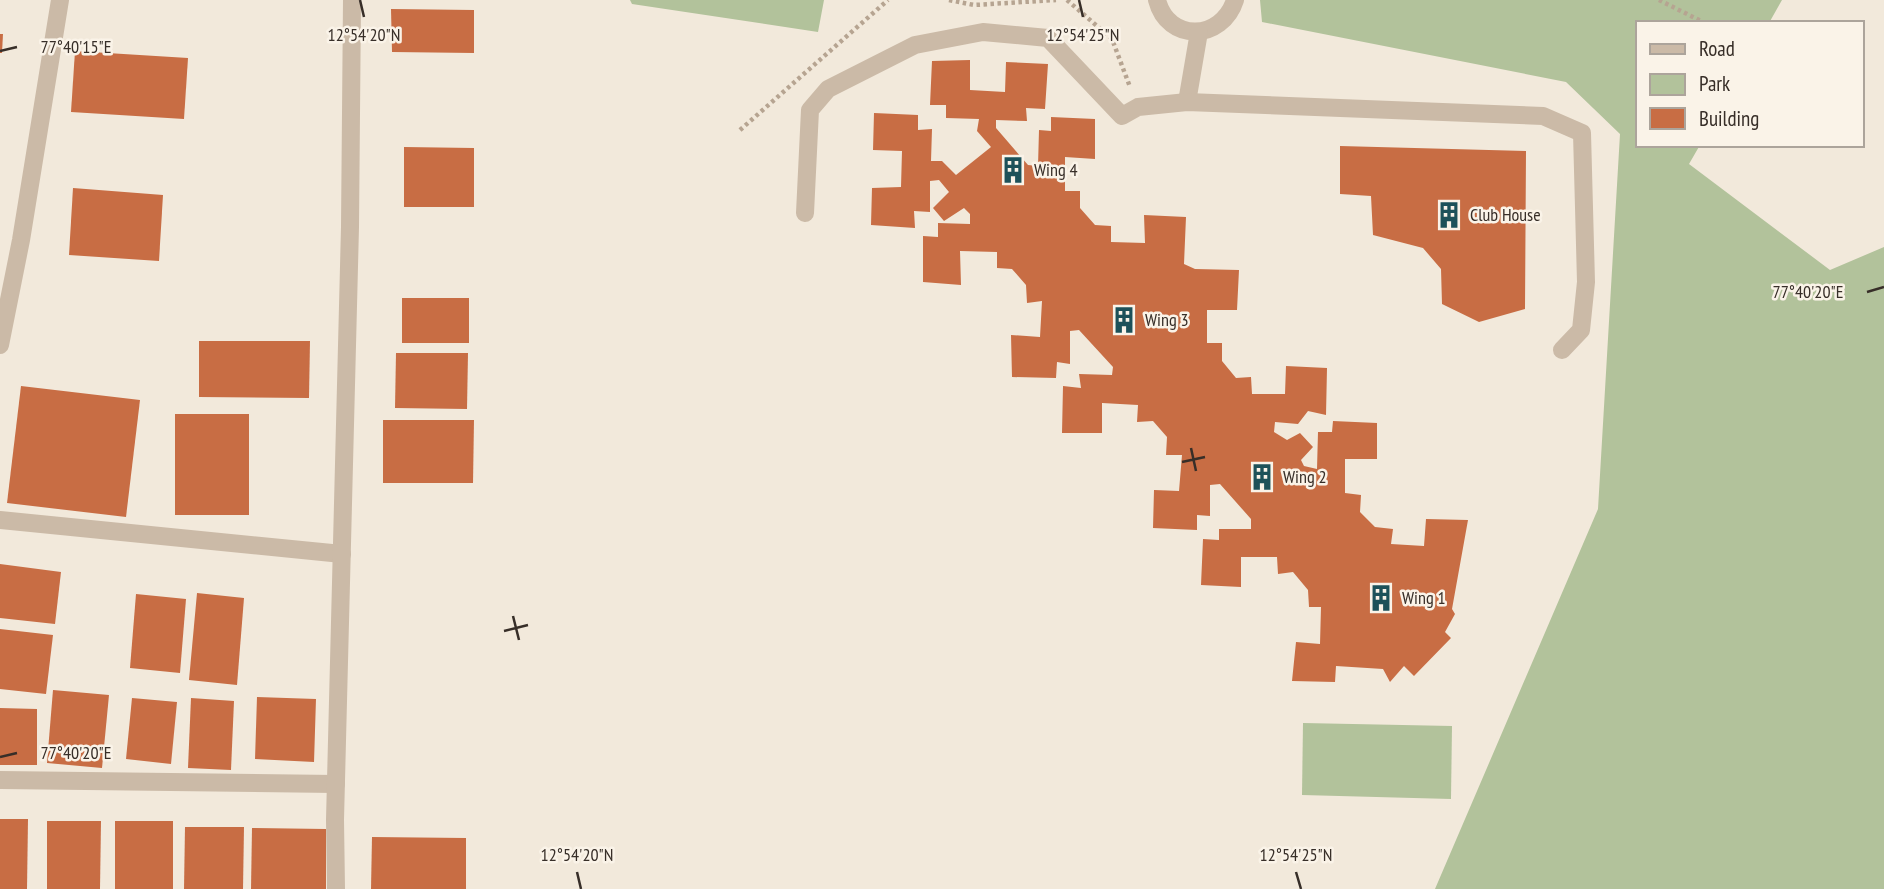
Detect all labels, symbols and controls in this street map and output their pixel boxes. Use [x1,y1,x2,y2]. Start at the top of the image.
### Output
legend [1636,21,1863,147]
text: 12°54'20"N [328,23,400,46]
text: 12°54'25"N [1047,23,1119,46]
text: 77°40'15"E [41,35,111,58]
text: Road [1699,35,1735,62]
text: Park [1699,70,1730,97]
text: Building [1699,105,1759,132]
building icon: Wing 4 [998,155,1028,185]
place label: Wing 4 [1034,158,1078,181]
building icon: Club House [1434,200,1464,230]
place label: Club House [1470,203,1541,226]
text: 77°40'20"E [1773,280,1843,303]
building icon: Wing 3 [1109,305,1139,335]
place label: Wing 3 [1145,308,1189,331]
building icon: Wing 2 [1247,462,1277,492]
place label: Wing 2 [1283,465,1327,488]
building icon: Wing 1 [1366,583,1396,613]
place label: Wing 1 [1402,586,1446,609]
text: 77°40'20"E [41,741,111,764]
text: 12°54'20"N [541,843,613,866]
text: 12°54'25"N [1260,843,1332,866]

